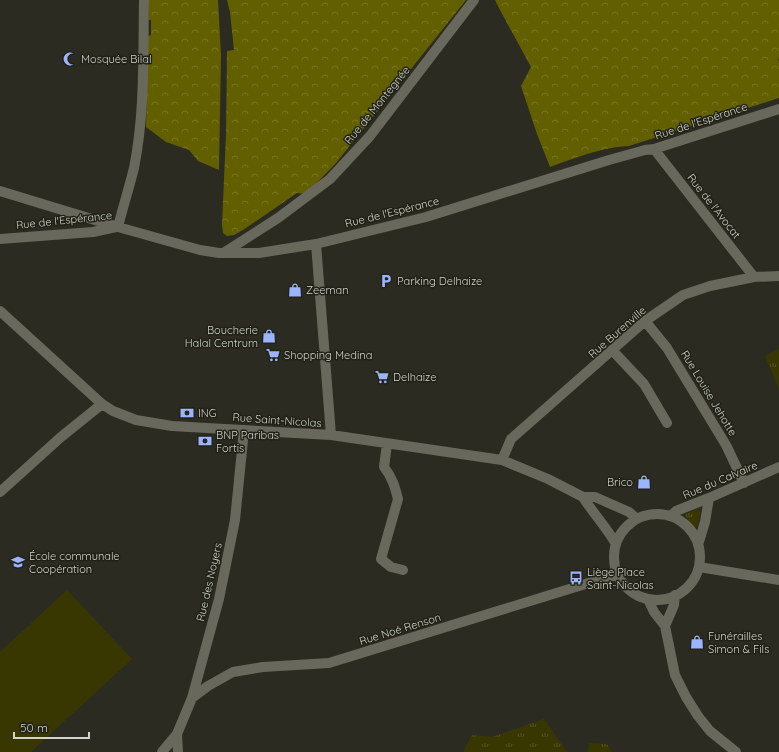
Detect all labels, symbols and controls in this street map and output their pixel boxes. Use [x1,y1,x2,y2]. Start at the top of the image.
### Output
mosque icon: Mosquée Bilal [62,51,78,67]
place label: Mosquée Bilal [81,52,152,66]
street label: Rue de Montegnée [341,63,413,147]
street label: Rue de l'Espérance [653,99,749,143]
street label: Rue de l'Avocat [684,171,744,241]
street label: Rue de l'Espérance [343,194,441,230]
street label: Rue de l'Espérance [15,208,113,232]
parking icon: Parking Delhaize [378,273,394,289]
place label: Parking Delhaize [397,274,482,288]
shop icon: Zeeman [287,282,303,298]
place label: Zeeman [306,283,349,297]
street label: Rue Burenville [585,303,649,361]
place label: Boucherie Halal Centrum [185,323,258,350]
shop icon: Boucherie Halal Centrum [261,328,277,344]
supermarket icon: Shopping Medina [265,347,281,363]
place label: Shopping Medina [284,348,372,362]
street label: Rue Louise Jehotte [678,348,740,438]
supermarket icon: Delhaize [374,369,390,385]
place label: Delhaize [393,370,436,384]
bank icon: ING [179,405,195,421]
place label: ING [198,406,216,420]
street label: Rue Saint-Nicolas [232,410,322,430]
place label: BNP Paribas Fortis [216,428,279,455]
bank icon: BNP Paribas Fortis [197,433,213,449]
street label: Rue du Calvaire [680,458,760,502]
shop icon: Brico [636,474,652,490]
place label: Brico [607,475,633,489]
street label: Rue des Noyers [193,541,225,623]
place label: École communale Coopération [29,549,120,576]
school or university icon: École communale Coopération [10,554,26,570]
place label: Liège Place Saint-Nicolas [587,565,654,592]
bus stop icon: Liège Place Saint-Nicolas [568,570,584,586]
street label: Rue Noé Renson [357,610,443,648]
place label: Funérailles Simon & Fils [708,629,769,656]
shop icon: Funérailles Simon & Fils [689,634,705,650]
scale bar [14,714,89,740]
text: 50 m [20,720,48,735]

